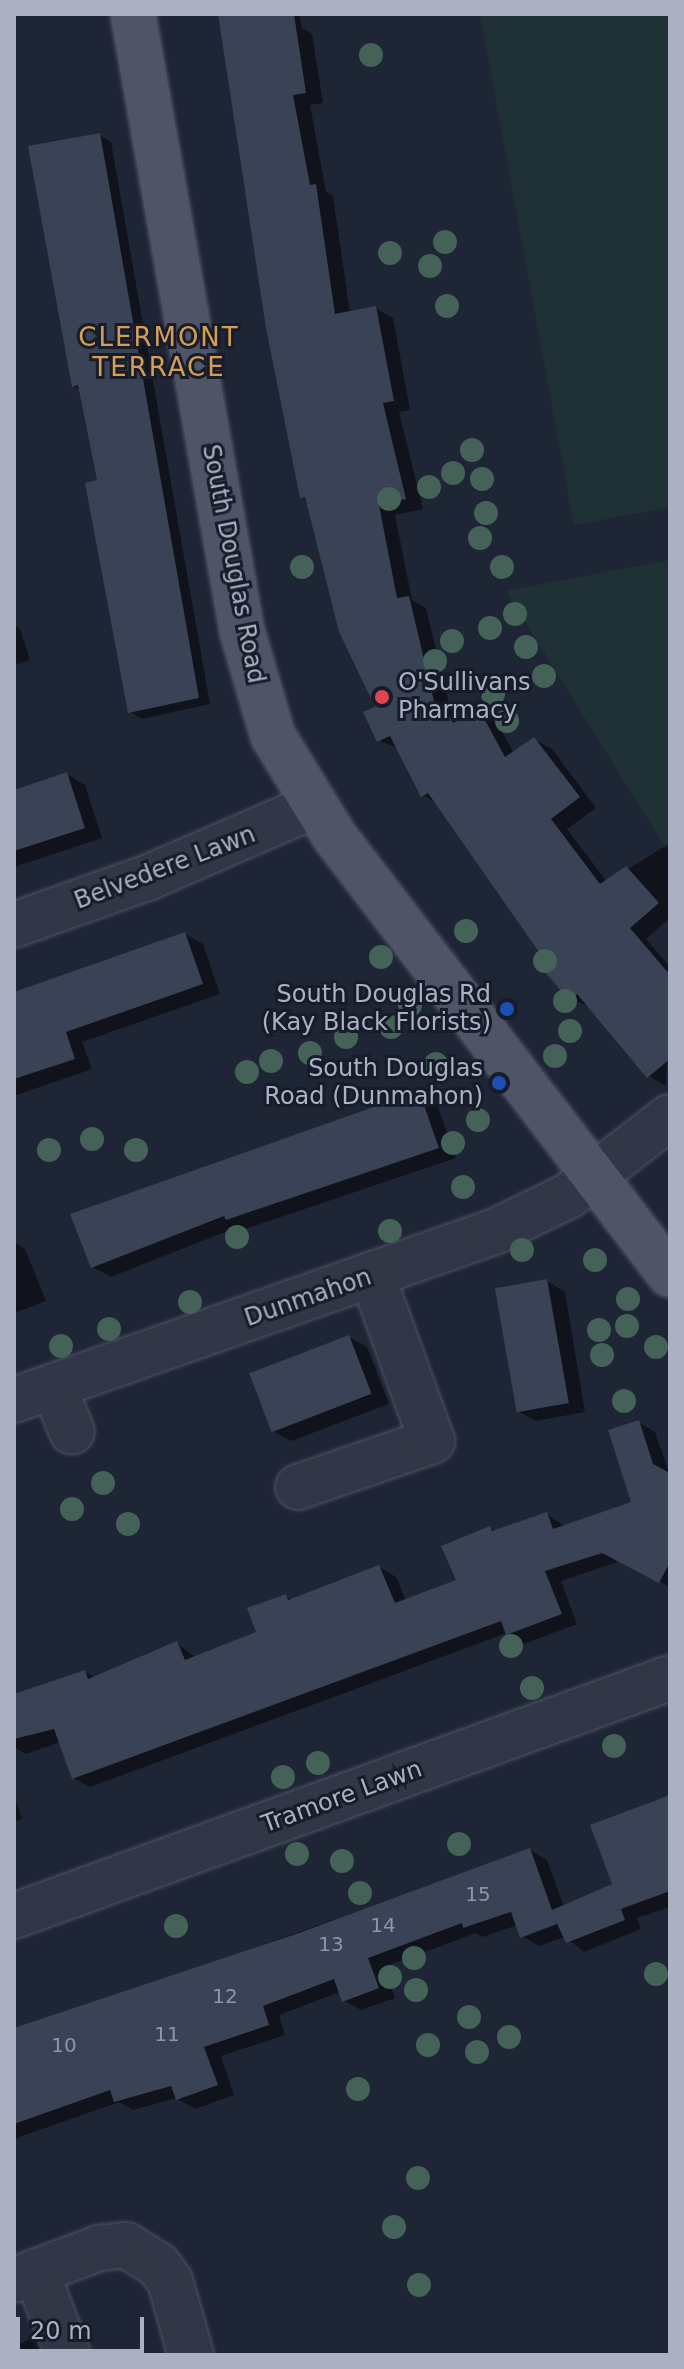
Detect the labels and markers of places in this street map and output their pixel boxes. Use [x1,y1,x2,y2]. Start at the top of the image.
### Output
place label: O'Sullivans Pharmacy [398,669,531,725]
marker: O'Sullivans Pharmacy [373,688,391,706]
place label: South Douglas Rd (Kay Black Florists) [262,981,491,1037]
marker: South Douglas Rd (Kay Black Florists) [498,1000,516,1018]
place label: South Douglas Road (Dunmahon) [264,1055,483,1111]
marker: South Douglas Road (Dunmahon) [490,1074,508,1092]

